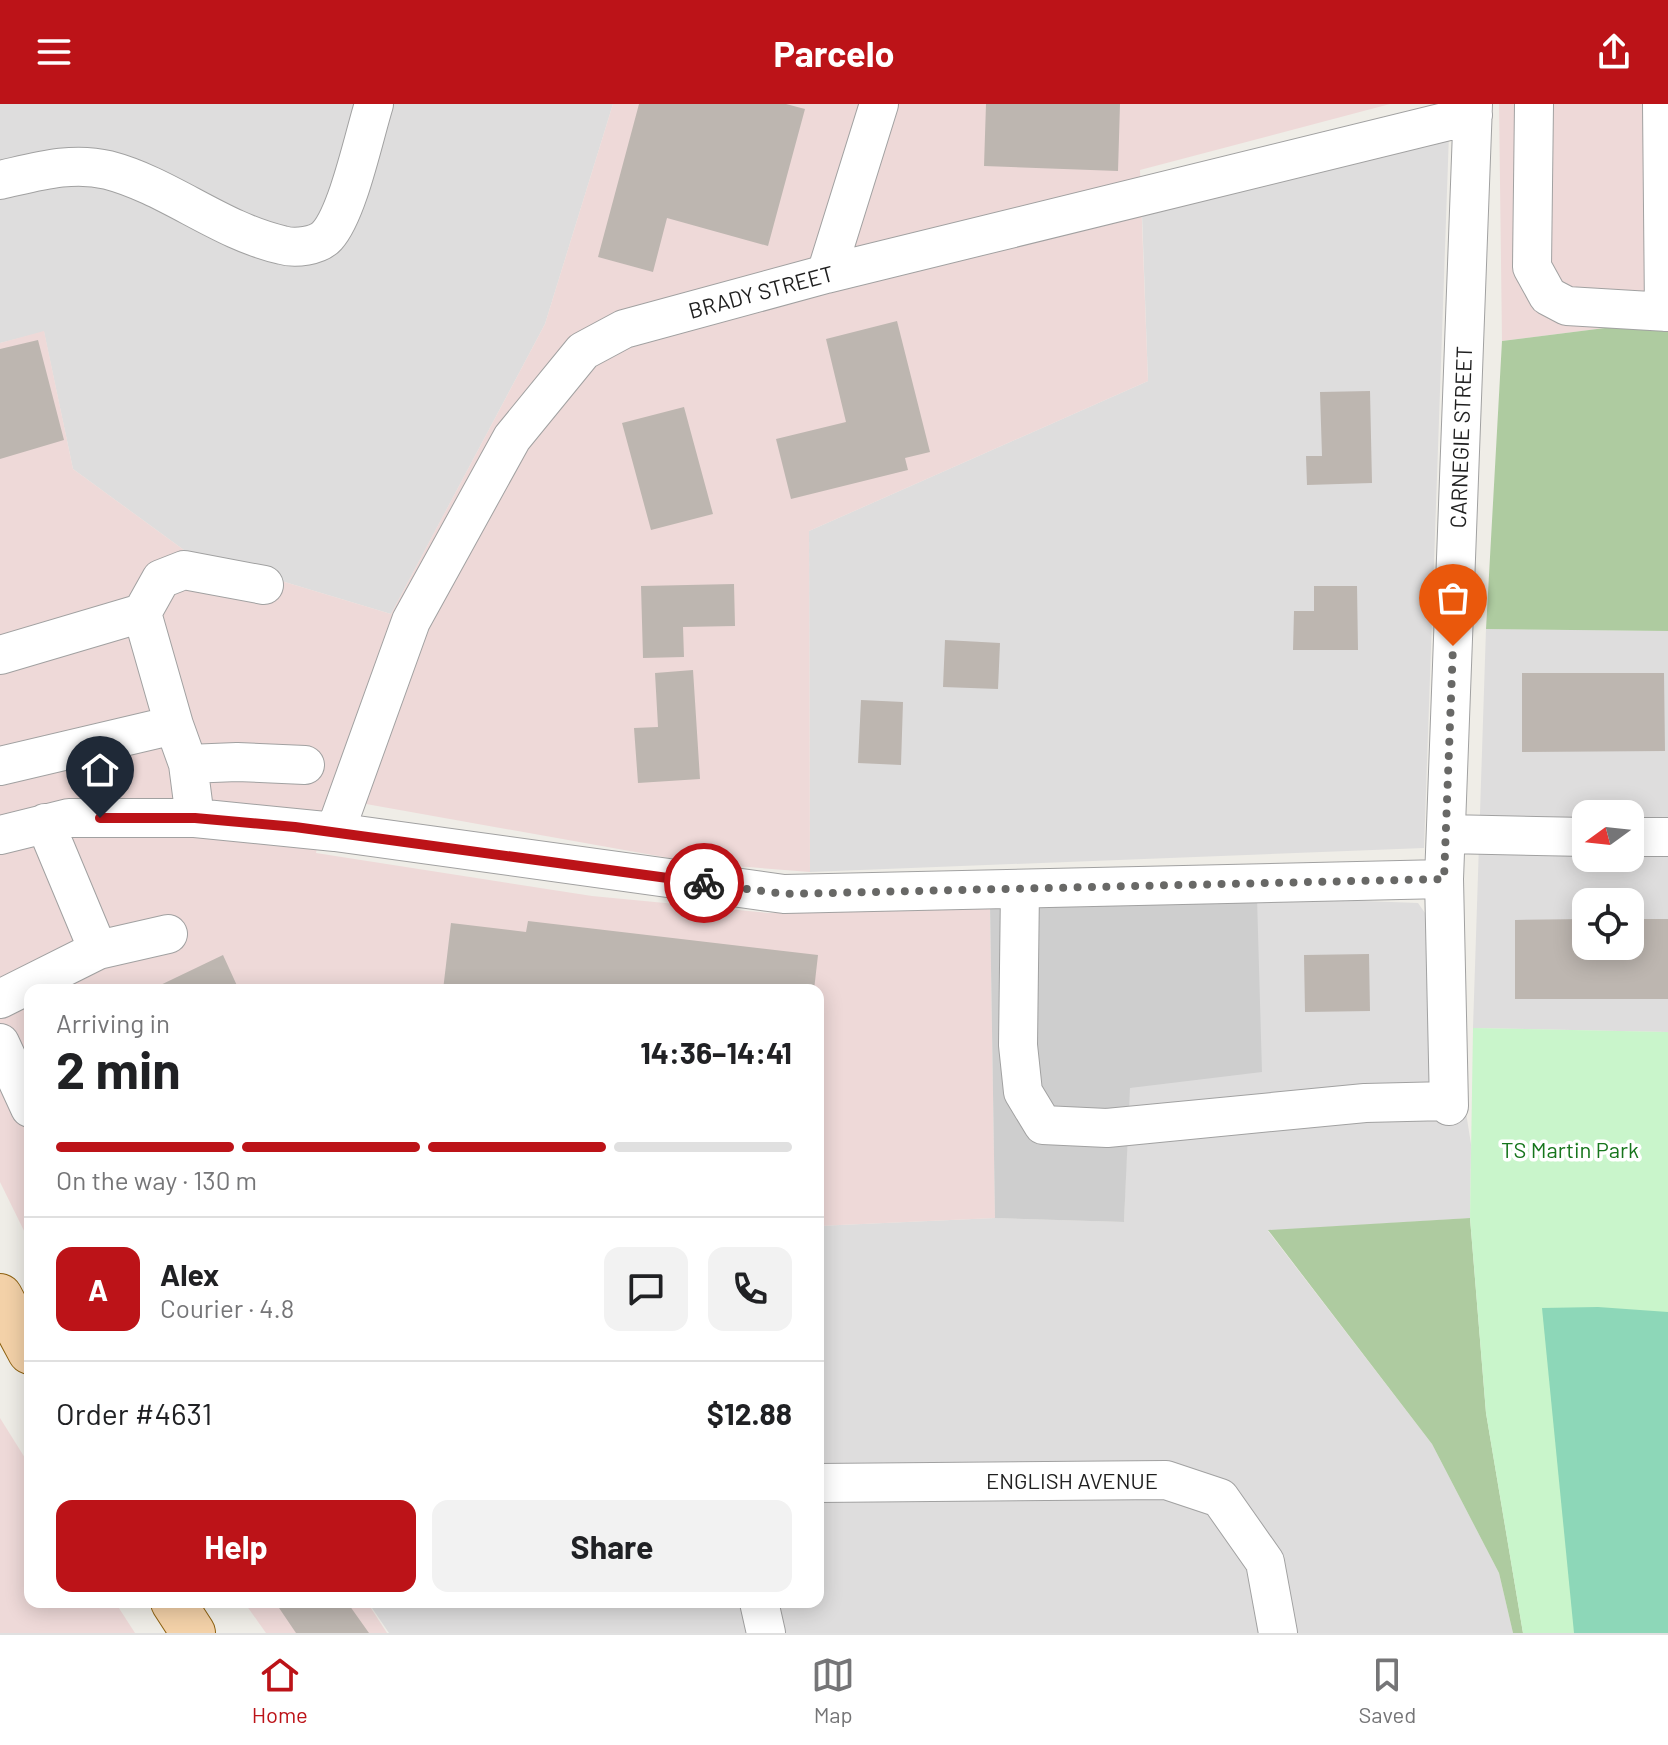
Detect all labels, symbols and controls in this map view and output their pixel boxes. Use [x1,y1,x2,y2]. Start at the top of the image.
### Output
icon: menu [32,30,76,74]
icon: share [1592,30,1636,74]
text: Parcelo [773,31,895,74]
street label: BRADY STREET [685,259,836,323]
street label: CARNEGIE STREET [1444,345,1476,529]
pin [1419,564,1487,646]
icon: bag [1431,576,1475,620]
pin [66,736,134,818]
icon: home [78,748,122,792]
north arrow [1572,800,1644,872]
map controls [1572,800,1644,960]
courier [664,843,744,923]
icon: bike [682,861,726,905]
button: locate [1572,888,1644,960]
text: Arriving in [56,1007,170,1038]
text: 14:36–14:41 [640,1034,792,1070]
text: 2 min [56,1037,181,1099]
park label: TS Martin Park [1501,1136,1639,1162]
text: On the way · 130 m [56,1164,257,1195]
button: chat [604,1247,688,1331]
button: phone [708,1247,792,1331]
text: Alex [160,1256,219,1292]
text: A [88,1271,108,1307]
text: Courier · 4.8 [160,1292,294,1323]
text: Order #4631 [56,1395,212,1431]
text: $12.88 [707,1395,792,1431]
street label: ENGLISH AVENUE [986,1467,1158,1493]
button: Help [56,1500,416,1592]
button: Share [432,1500,792,1592]
tab: Home [252,1653,308,1727]
tab: Map [811,1653,855,1727]
tab: Saved [1359,1653,1416,1727]

